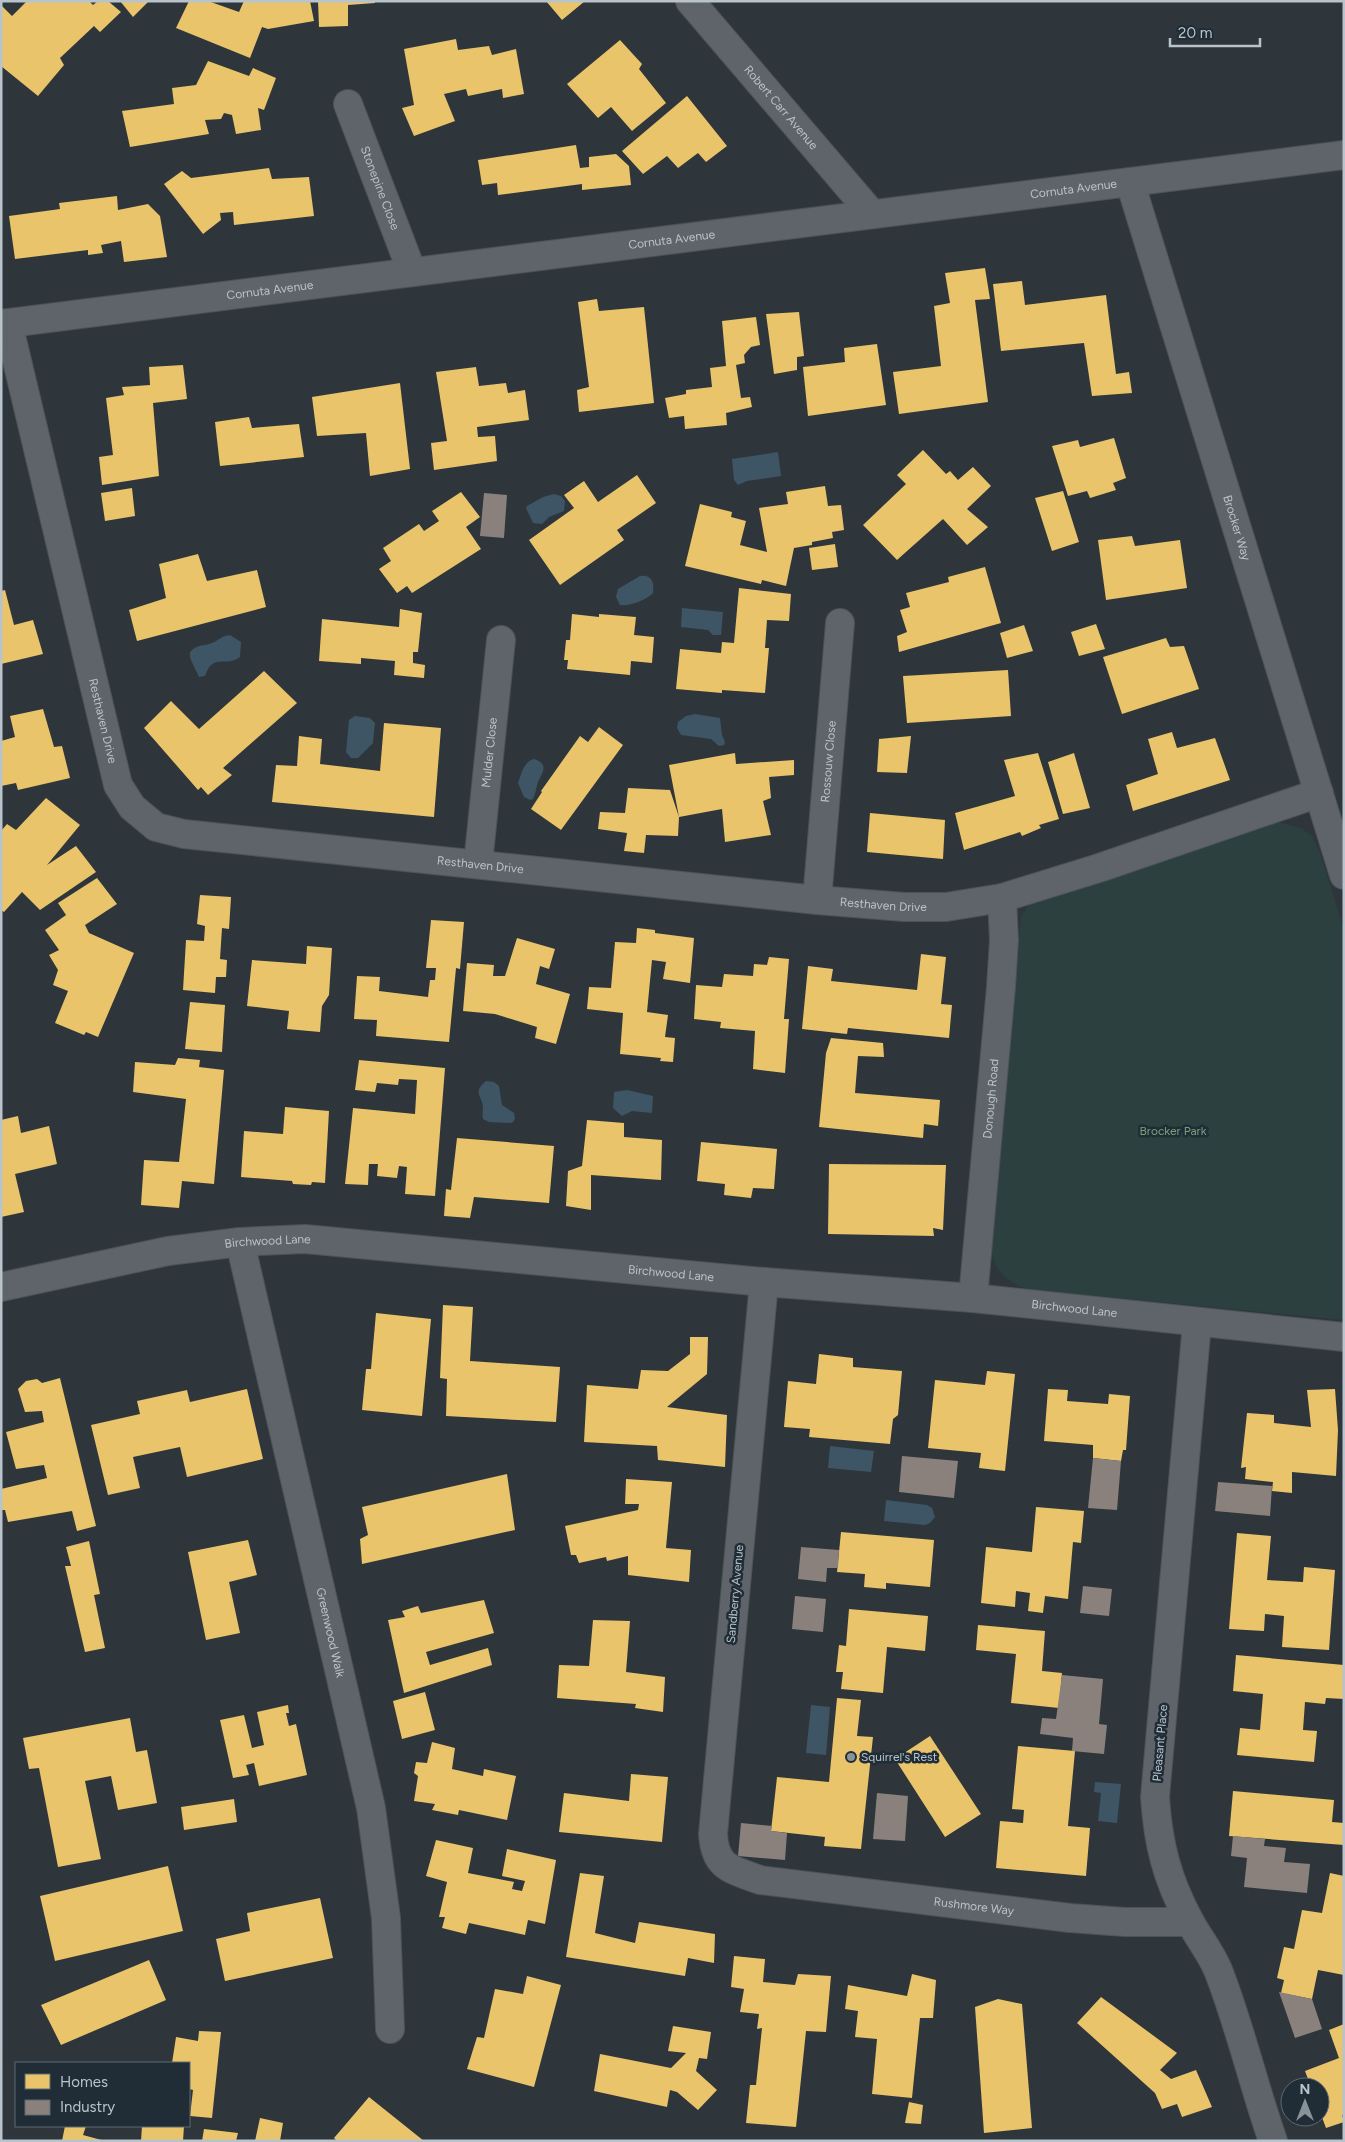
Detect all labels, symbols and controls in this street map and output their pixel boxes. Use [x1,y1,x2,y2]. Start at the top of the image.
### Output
scale bar [1170,15,1260,47]
text: 20 m [1178,24,1212,42]
street label: Robert Carr Avenue [741,63,821,153]
street label: Stonepine Close [358,144,403,232]
street label: Cornuta Avenue [1029,177,1118,201]
street label: Cornuta Avenue [628,227,716,252]
street label: Cornuta Avenue [226,278,315,303]
street label: Brocker Way [1220,494,1254,563]
street label: Resthaven Drive [86,677,120,765]
street label: Mulder Close [479,716,500,788]
street label: Rossouw Close [818,720,839,803]
street label: Resthaven Drive [436,853,525,876]
street label: Resthaven Drive [839,895,927,914]
street label: Donough Road [980,1058,1001,1139]
park label: Brocker Park [1140,1124,1207,1138]
street label: Birchwood Lane [224,1232,312,1251]
street label: Birchwood Lane [627,1262,715,1284]
street label: Birchwood Lane [1031,1297,1118,1320]
street label: Sandberry Avenue [724,1544,746,1644]
street label: Greenwood Walk [313,1586,348,1679]
street label: Pleasant Place [1150,1704,1170,1782]
place label: Squirrel's Rest [861,1750,938,1764]
marker: Squirrel's Rest [845,1751,857,1763]
street label: Rushmore Way [933,1894,1015,1918]
legend [15,2062,190,2127]
text: Homes [60,2073,108,2091]
north arrow [1280,2077,1330,2127]
text: N [1300,2081,1310,2098]
text: Industry [60,2098,115,2116]

